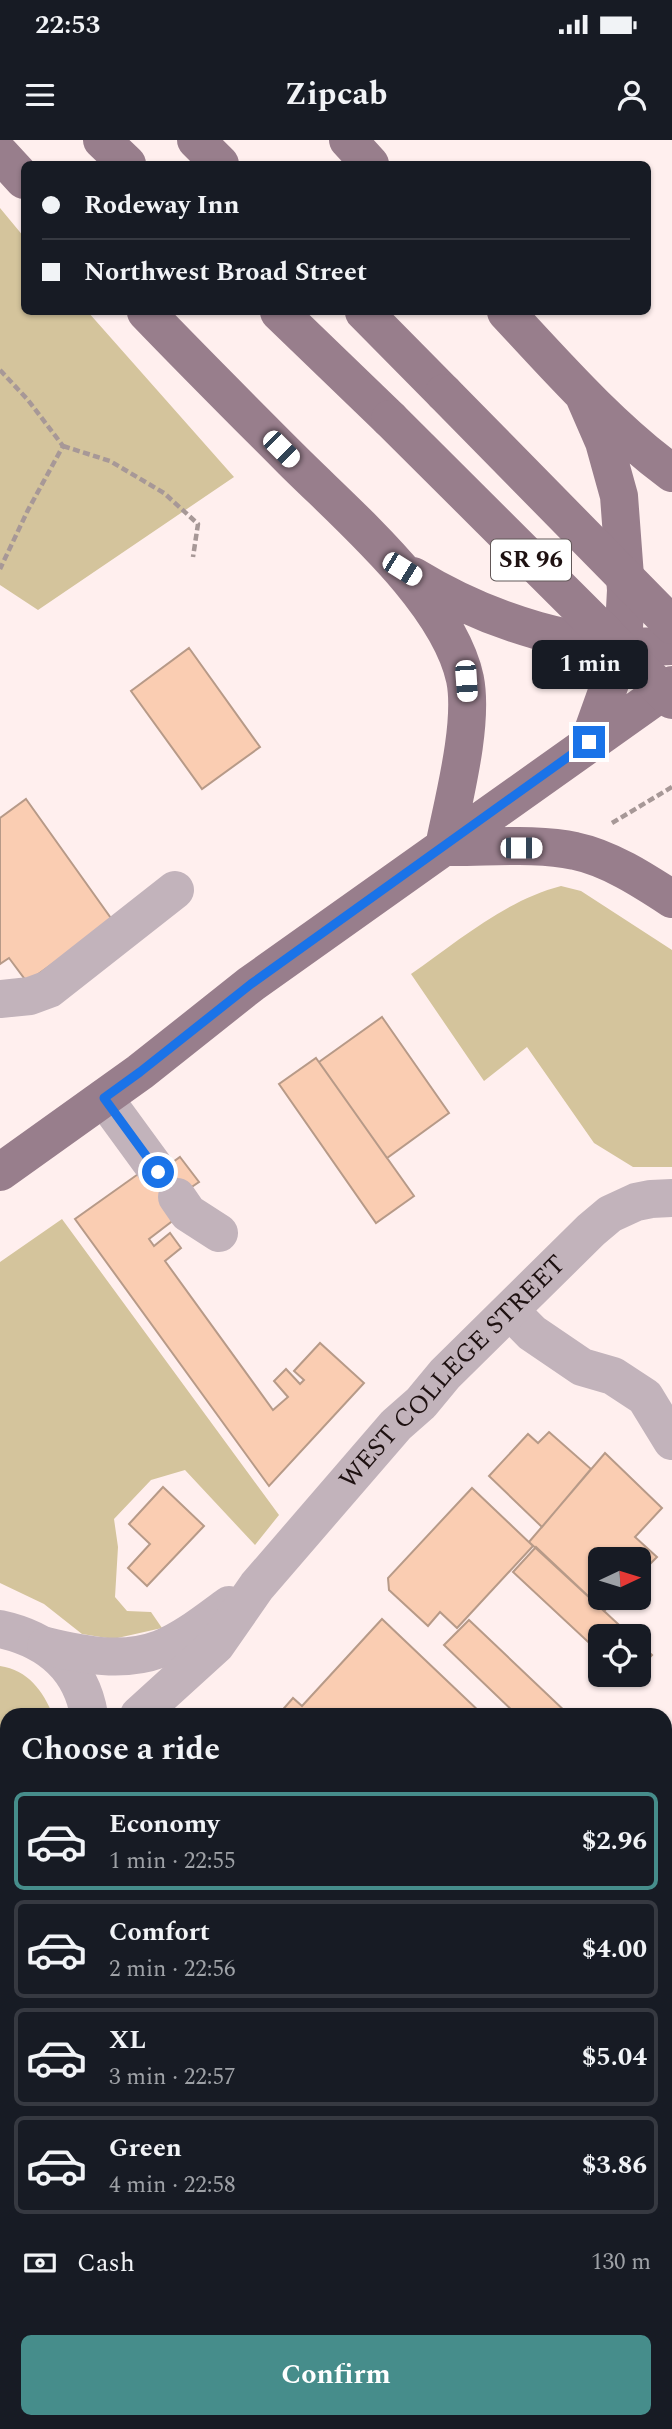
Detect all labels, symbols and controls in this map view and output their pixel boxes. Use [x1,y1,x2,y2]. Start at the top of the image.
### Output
text: 22:53 [35,5,100,45]
text: Zipcab [285,70,387,119]
icon: menu [21,76,59,114]
icon: person [613,76,651,114]
text: Rodeway Inn [84,185,240,225]
text: Northwest Broad Street [84,252,367,292]
car [259,427,304,471]
road number: SR 96 [491,540,571,580]
car [379,549,426,589]
callout: 1 min [531,640,647,690]
text: 1 min [559,647,621,682]
car [455,659,478,703]
route end [573,726,605,758]
car [501,838,543,859]
route start [142,1156,174,1188]
street label: WEST COLLEGE STREET [329,1245,575,1498]
north arrow [588,1547,651,1610]
map controls [588,1547,651,1687]
button: locate [588,1624,651,1687]
text: Choose a ride [21,1725,220,1774]
text: Economy [109,1804,219,1844]
icon: car [25,1810,88,1873]
text: $2.96 [582,1821,647,1861]
text: 1 min · 22:55 [109,1844,236,1879]
text: Comfort [109,1912,210,1952]
icon: car [25,1918,88,1981]
text: $4.00 [582,1929,647,1969]
text: 2 min · 22:56 [109,1952,236,1987]
text: XL [109,2020,146,2060]
icon: car [25,2026,88,2089]
text: $5.04 [582,2037,647,2077]
text: 3 min · 22:57 [109,2060,236,2095]
text: Green [109,2128,182,2168]
icon: car [25,2134,88,2197]
text: $3.86 [582,2145,647,2185]
text: 4 min · 22:58 [109,2168,236,2203]
text: Cash [77,2243,135,2283]
icon: cash [21,2244,59,2282]
text: 130 m [591,2245,651,2280]
button: Confirm [21,2335,651,2415]

